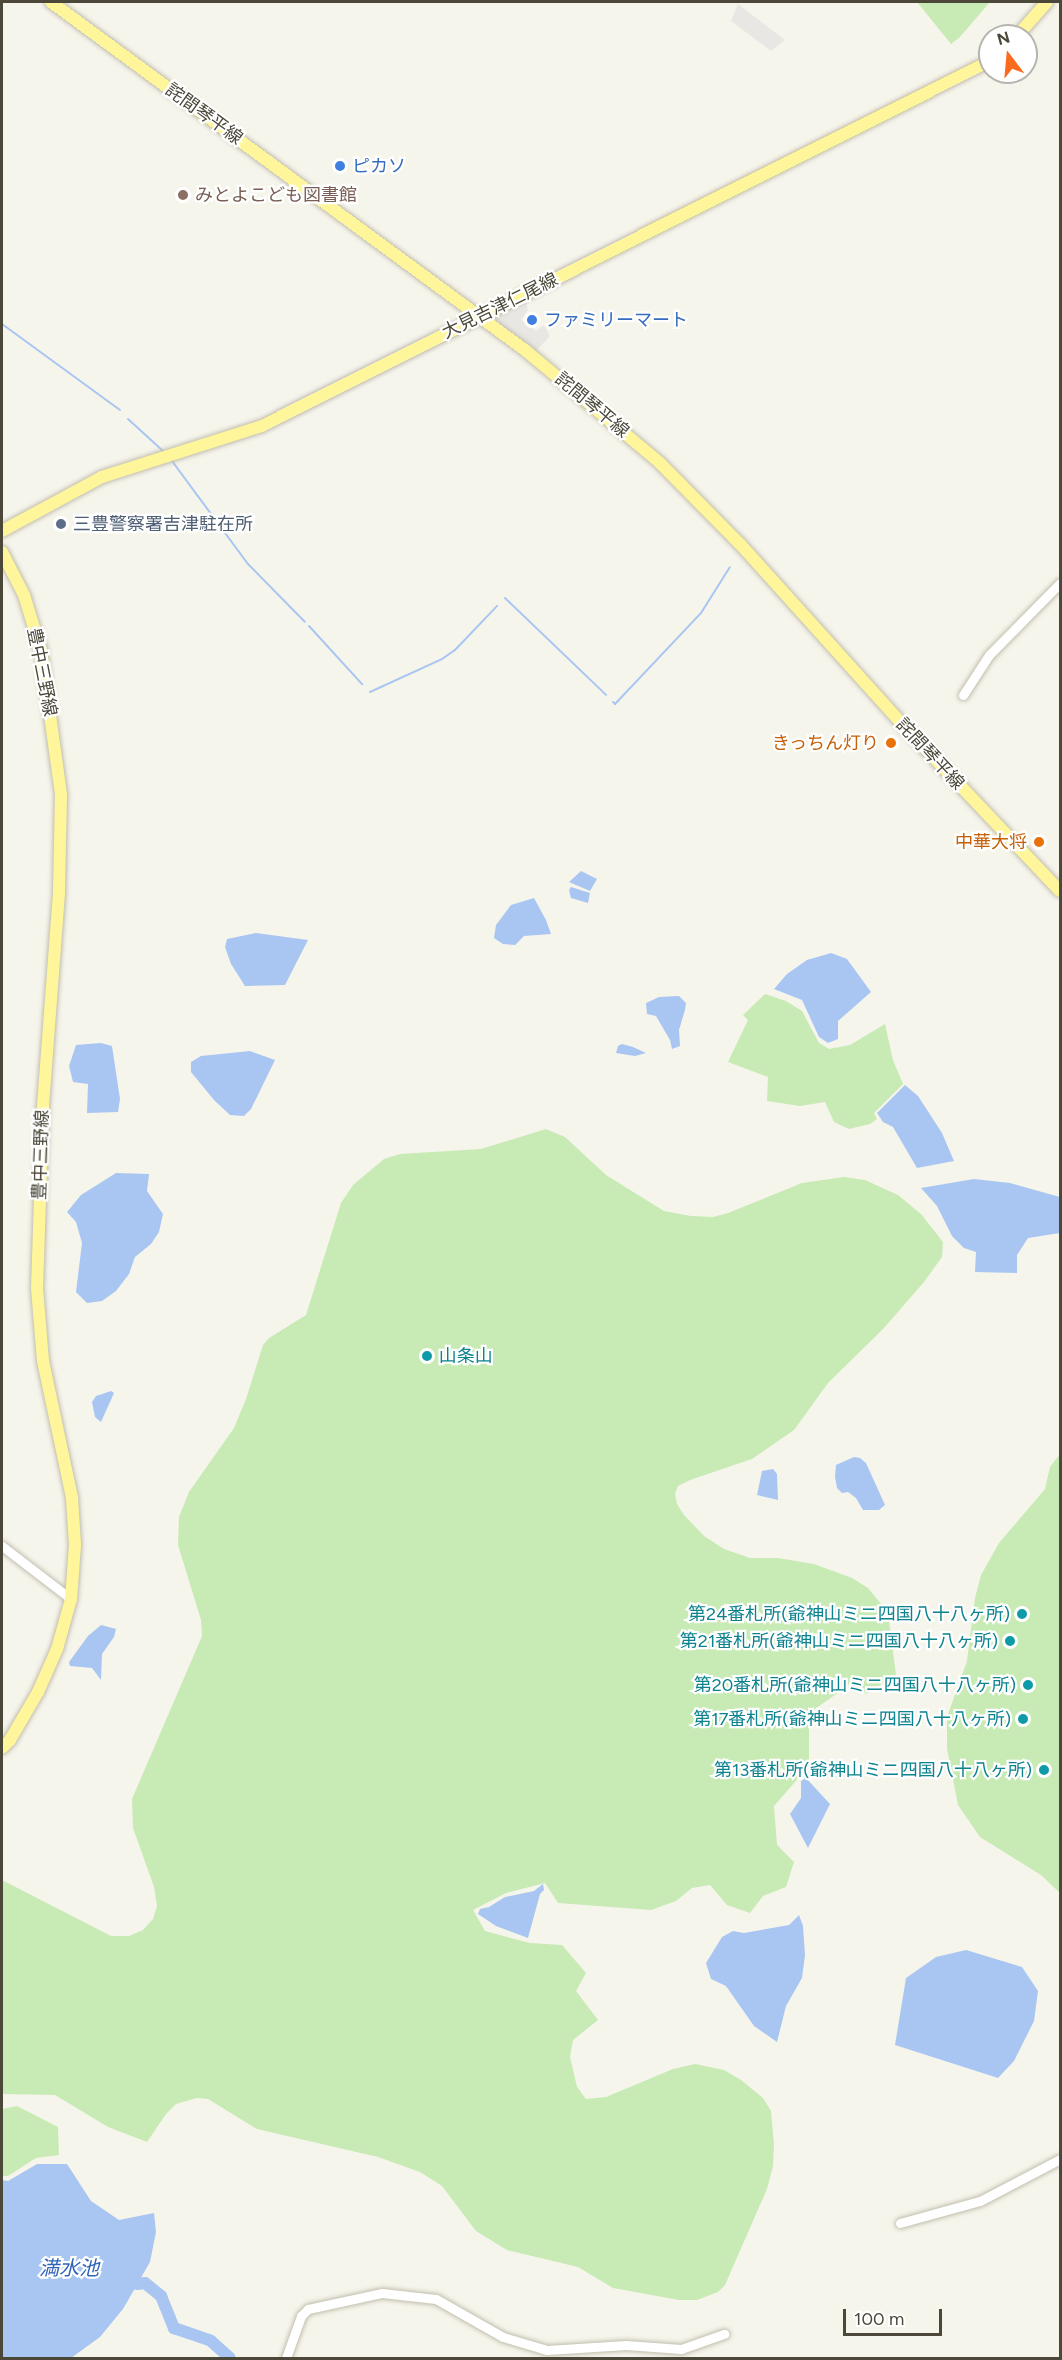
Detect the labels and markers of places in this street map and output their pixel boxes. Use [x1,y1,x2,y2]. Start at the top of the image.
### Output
place label: ピカソ [352,155,406,177]
marker: ピカソ [333,159,347,173]
place label: みとよこども図書館 [195,184,357,206]
marker: みとよこども図書館 [176,188,190,202]
place label: ファミリーマート [544,309,688,331]
marker: ファミリーマート [525,313,539,327]
place label: 三豊警察署吉津駐在所 [73,513,253,535]
marker: 三豊警察署吉津駐在所 [54,517,68,531]
place label: きっちん灯り [771,732,879,754]
marker: きっちん灯り [884,736,898,750]
place label: 中華大将 [955,831,1027,853]
marker: 中華大将 [1032,835,1046,849]
place label: 山条山 [439,1345,493,1367]
marker: 山条山 [420,1349,434,1363]
place label: 第24番札所(爺神山ミニ四国八十八ヶ所) [688,1603,1010,1625]
marker: 第24番札所(爺神山ミニ四国八十八ヶ所) [1015,1607,1029,1621]
place label: 第21番札所(爺神山ミニ四国八十八ヶ所) [680,1630,998,1652]
marker: 第21番札所(爺神山ミニ四国八十八ヶ所) [1003,1634,1017,1648]
place label: 第20番札所(爺神山ミニ四国八十八ヶ所) [694,1674,1016,1696]
marker: 第20番札所(爺神山ミニ四国八十八ヶ所) [1021,1678,1035,1692]
place label: 第17番札所(爺神山ミニ四国八十八ヶ所) [693,1708,1011,1730]
marker: 第17番札所(爺神山ミニ四国八十八ヶ所) [1016,1712,1030,1726]
place label: 第13番札所(爺神山ミニ四国八十八ヶ所) [714,1759,1032,1781]
marker: 第13番札所(爺神山ミニ四国八十八ヶ所) [1037,1763,1051,1777]

